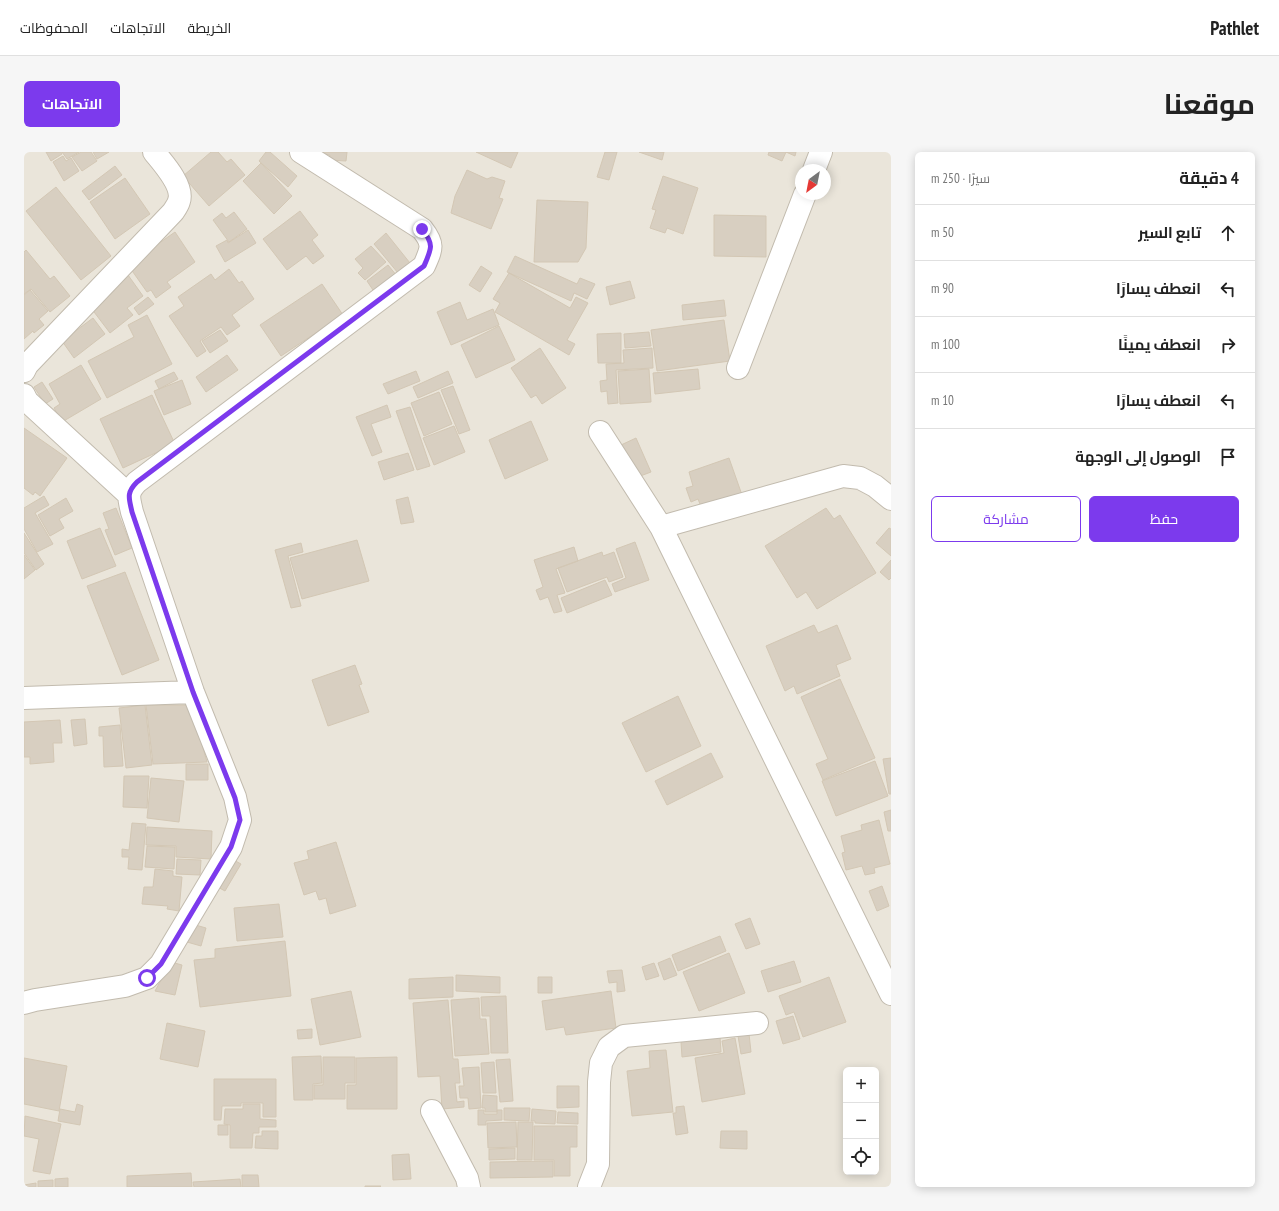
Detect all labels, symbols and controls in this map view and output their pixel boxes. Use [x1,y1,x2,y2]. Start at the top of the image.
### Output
text: Pathlet [1210,16,1259,40]
text: المحفوظات [20,19,88,37]
text: الاتجاهات [110,19,166,37]
text: الخريطة [188,19,231,37]
button: الاتجاهات [24,81,120,127]
text: موقعنا [1164,85,1255,122]
north arrow [795,164,831,200]
text: 4 دقيقة [1179,167,1239,189]
text: سيرًا · 250 m [931,170,990,187]
route end [413,220,431,238]
icon: ahead [1217,222,1239,244]
text: تابع السير [1138,223,1201,242]
text: 50 m [931,224,954,241]
icon: left [1217,278,1239,300]
text: انعطف يسارًا [1116,279,1201,298]
text: 90 m [931,280,954,297]
icon: right [1217,334,1239,356]
text: انعطف يمينًا [1118,335,1201,354]
text: 100 m [931,336,960,353]
icon: left [1217,390,1239,412]
text: انعطف يسارًا [1116,391,1201,410]
text: 10 m [931,392,954,409]
icon: arrive [1217,446,1239,468]
text: الوصول إلى الوجهة [1075,447,1201,466]
button: مشاركة [931,496,1081,542]
button: حفظ [1089,496,1239,542]
route start [138,969,156,987]
map controls [843,1067,879,1175]
button: + [843,1067,879,1103]
button: − [843,1103,879,1139]
button: locate [843,1139,879,1175]

